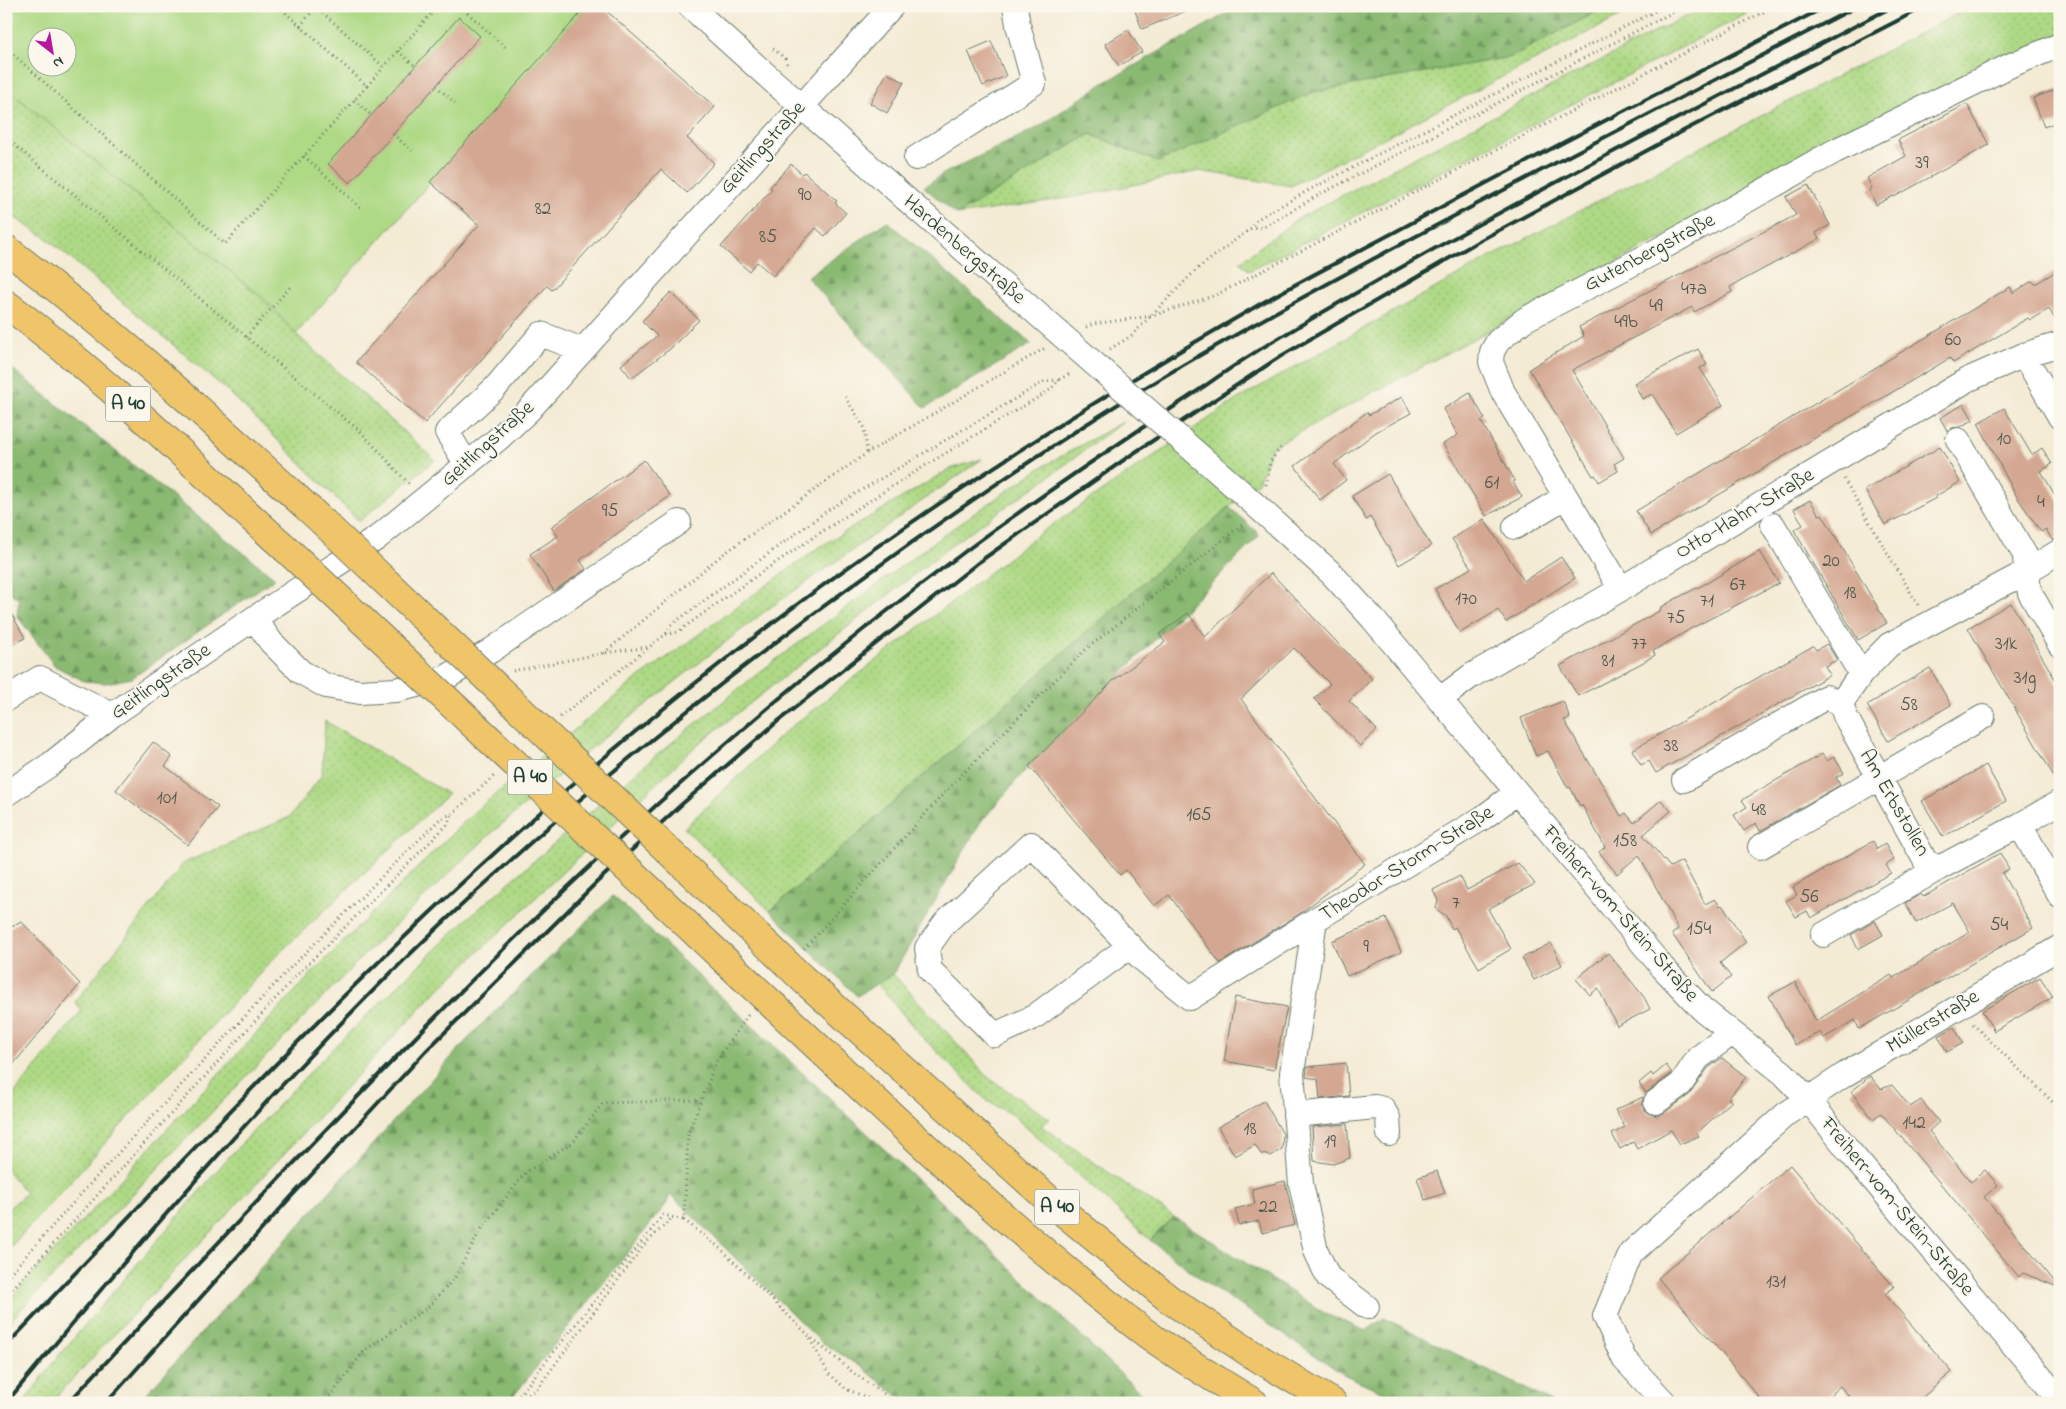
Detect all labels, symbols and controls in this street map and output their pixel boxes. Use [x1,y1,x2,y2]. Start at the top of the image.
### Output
north arrow [28,28,78,78]
text: N [48,50,67,73]
street label: Geitlingstraße [713,94,815,203]
house number: 39 [1915,150,1929,177]
house number: 90 [798,182,812,209]
street label: Hardenbergstraße [895,188,1032,314]
house number: 82 [535,196,551,223]
street label: Gutenbergstraße [1579,206,1722,302]
house number: 85 [759,224,777,251]
house number: 47a [1681,276,1707,303]
house number: 49 [1649,293,1663,320]
house number: 49b [1614,309,1638,336]
house number: 60 [1945,327,1961,354]
road number: A 40 [106,386,150,422]
street label: Geitlingstraße [435,393,543,496]
house number: 10 [1997,426,2011,453]
street label: Otto-Hahn-Straße [1670,460,1821,567]
house number: 61 [1485,470,1499,497]
house number: 4 [2037,489,2045,516]
house number: 95 [602,498,618,525]
house number: 20 [1822,548,1840,575]
house number: 67 [1730,572,1746,599]
house number: 18 [1843,580,1857,607]
house number: 170 [1455,586,1477,613]
house number: 71 [1700,588,1714,615]
house number: 75 [1667,605,1685,632]
house number: 77 [1631,631,1647,658]
house number: 31k [1995,631,2018,658]
street label: Geitlingstraße [105,636,219,729]
house number: 81 [1601,648,1615,675]
house number: 31g [2014,665,2036,694]
house number: 58 [1900,692,1918,719]
house number: 38 [1664,733,1678,760]
street label: Am Erbstollen [1851,744,1937,862]
road number: A 40 [508,760,552,794]
house number: 101 [157,785,177,812]
house number: 48 [1752,797,1766,824]
street label: Theodor-Storm-Straße [1314,798,1500,930]
house number: 165 [1186,802,1212,829]
street label: Freiherr-vom-Stein-Straße [1534,818,1706,1010]
house number: 158 [1613,828,1637,855]
house number: 56 [1799,884,1819,911]
house number: 7 [1452,890,1460,917]
house number: 54 [1990,912,2009,939]
house number: 154 [1687,916,1712,943]
house number: 9 [1363,934,1369,961]
street label: Müllerstraße [1881,982,1986,1062]
street label: Freiherr-vom-Stein-Straße [1812,1110,1981,1304]
house number: 142 [1902,1110,1926,1137]
house number: 18 [1243,1116,1257,1143]
house number: 19 [1324,1129,1336,1156]
road number: A 40 [1034,1190,1080,1224]
house number: 22 [1259,1194,1277,1221]
house number: 131 [1766,1269,1786,1296]

